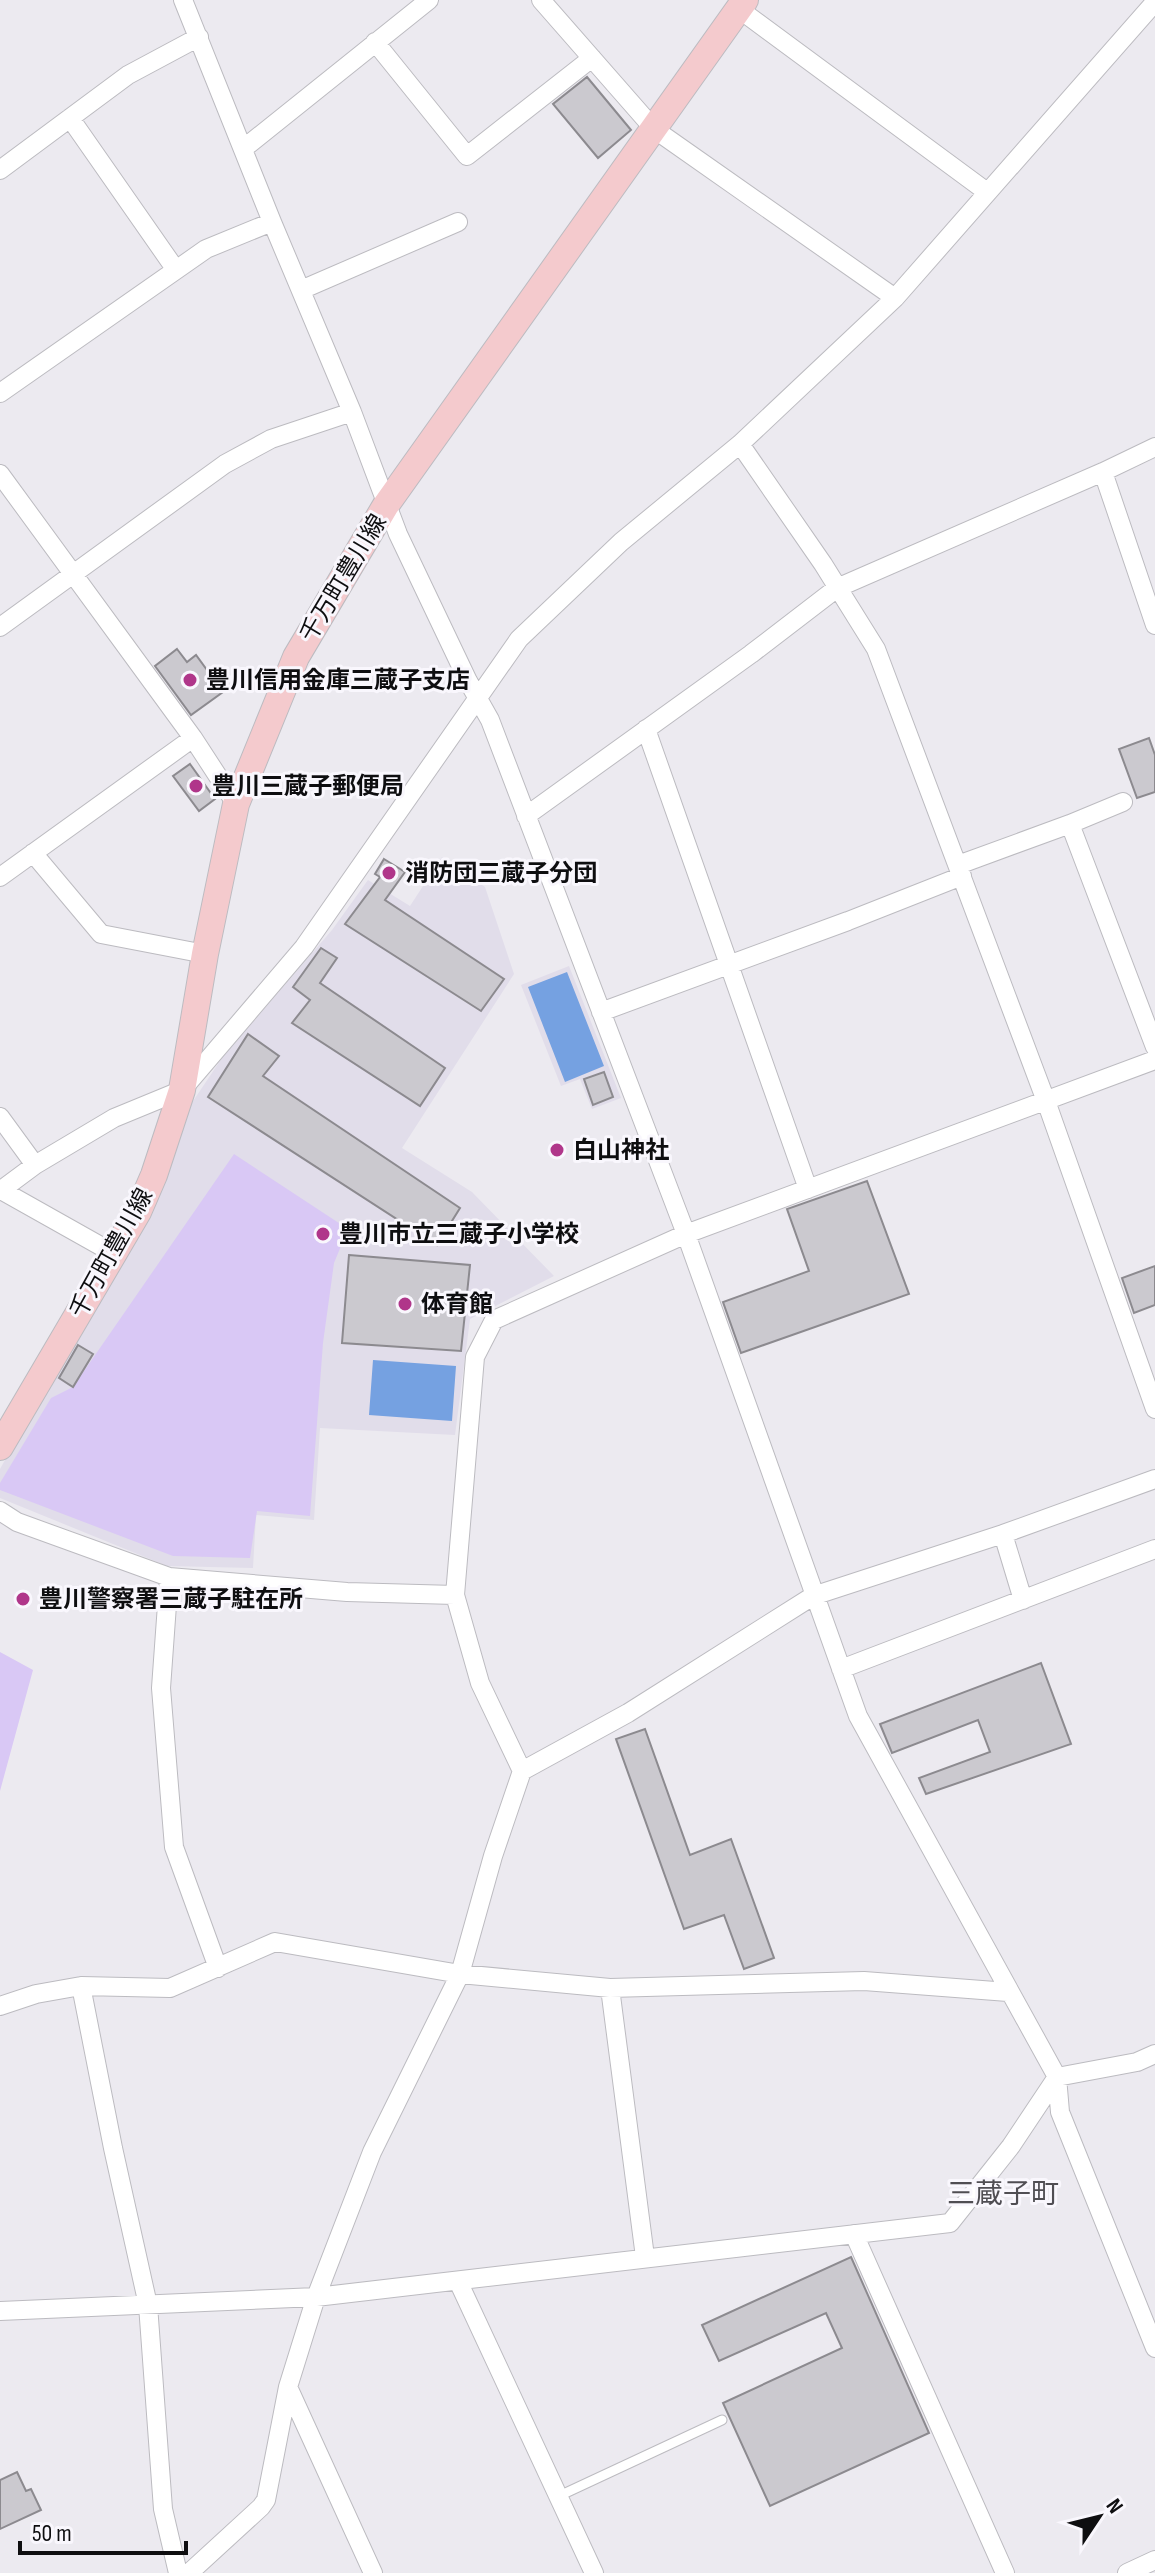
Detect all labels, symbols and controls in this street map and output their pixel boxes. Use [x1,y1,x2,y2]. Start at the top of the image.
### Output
street label: 千万町豊川線 [294,509,393,647]
place label: 豊川信用金庫三蔵子支店 [206,666,470,695]
marker: 豊川信用金庫三蔵子支店 [181,671,199,689]
place label: 豊川三蔵子郵便局 [212,772,404,801]
marker: 豊川三蔵子郵便局 [187,777,205,795]
place label: 消防団三蔵子分団 [405,859,597,888]
marker: 消防団三蔵子分団 [380,864,398,882]
place label: 白山神社 [573,1136,669,1165]
marker: 白山神社 [548,1141,566,1159]
street label: 千万町豊川線 [64,1183,159,1323]
place label: 豊川市立三蔵子小学校 [339,1220,579,1249]
marker: 豊川市立三蔵子小学校 [314,1225,332,1243]
place label: 体育館 [421,1290,493,1319]
marker: 体育館 [396,1295,414,1313]
place label: 豊川警察署三蔵子駐在所 [39,1585,303,1614]
marker: 豊川警察署三蔵子駐在所 [14,1590,32,1608]
district label: 三蔵子町 [947,2178,1059,2211]
north arrow [1059,2477,1139,2557]
text: N [1100,2494,1129,2519]
scale bar [20,2505,186,2555]
text: 50 m [32,2519,72,2548]

